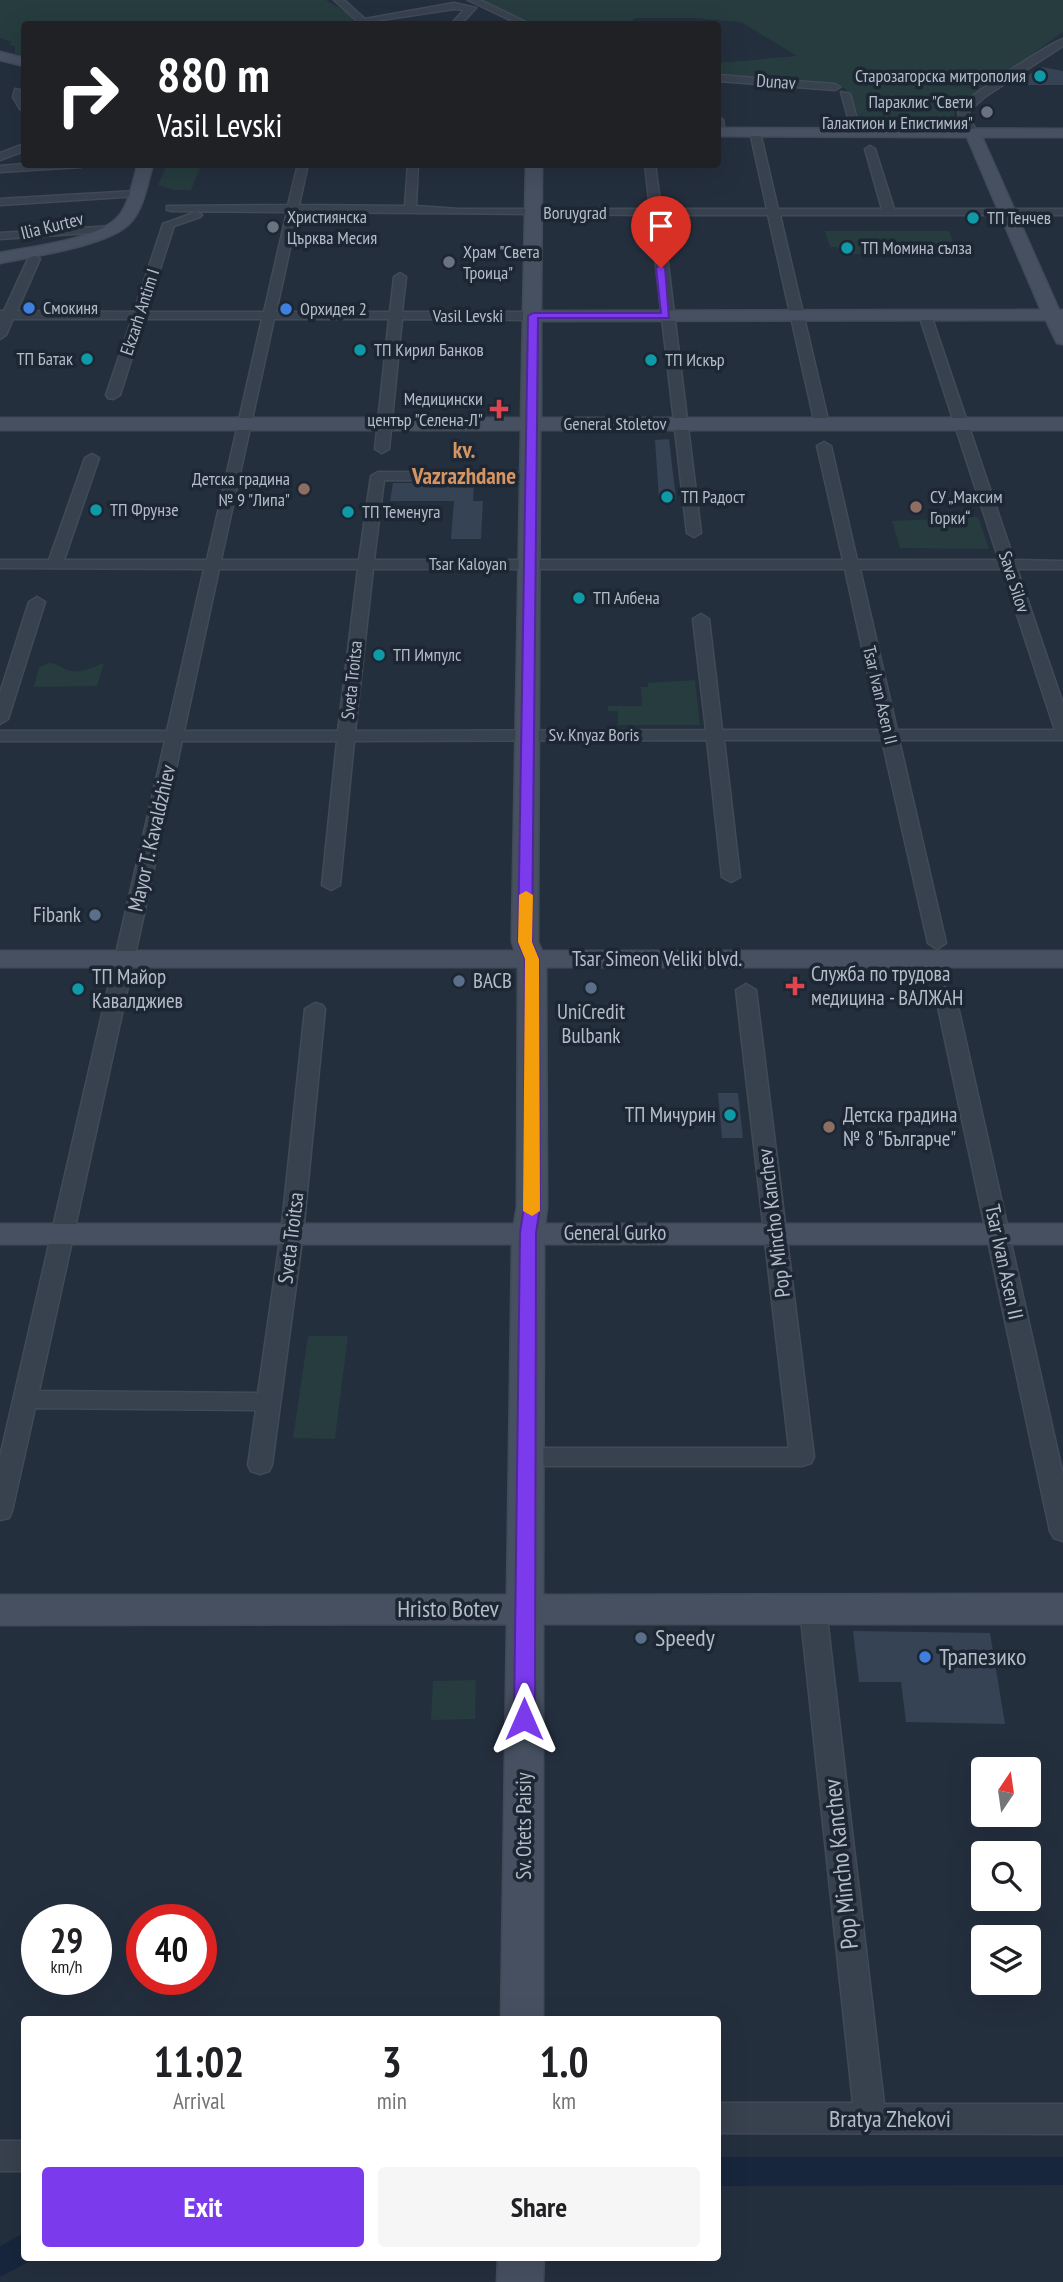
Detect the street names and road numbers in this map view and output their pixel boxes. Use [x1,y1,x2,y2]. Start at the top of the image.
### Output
street label: Dunav [756,69,796,94]
street label: Boruygrad [543,201,607,224]
street label: Ilia Kurtev [18,207,86,244]
street label: Ekzarh Antim I [115,266,164,358]
street label: Vasil Levski [432,304,503,327]
street label: General Stoletov [563,412,667,435]
street label: Sava Silov [994,548,1035,616]
street label: Tsar Kaloyan [429,552,507,575]
street label: Sveta Troitsa [336,639,367,720]
street label: Tsar Ivan Asen II [858,643,903,746]
street label: Sv. Knyaz Boris [549,723,639,746]
street label: Mayor T. Kavaldzhiev [122,761,182,914]
street label: Tsar Simeon Veliki blvd. [572,945,742,972]
street label: Pop Mincho Kanchev [751,1146,796,1299]
street label: Sveta Troitsa [271,1191,310,1285]
street label: Tsar Ivan Asen II [979,1202,1030,1322]
street label: General Gurko [564,1219,666,1246]
street label: Hristo Botev [397,1593,499,1624]
street label: Sv. Otets Paisiy [510,1772,537,1880]
street label: Pop Mincho Kanchev [816,1777,865,1951]
street label: Bratya Zhekovi [829,2103,951,2134]

